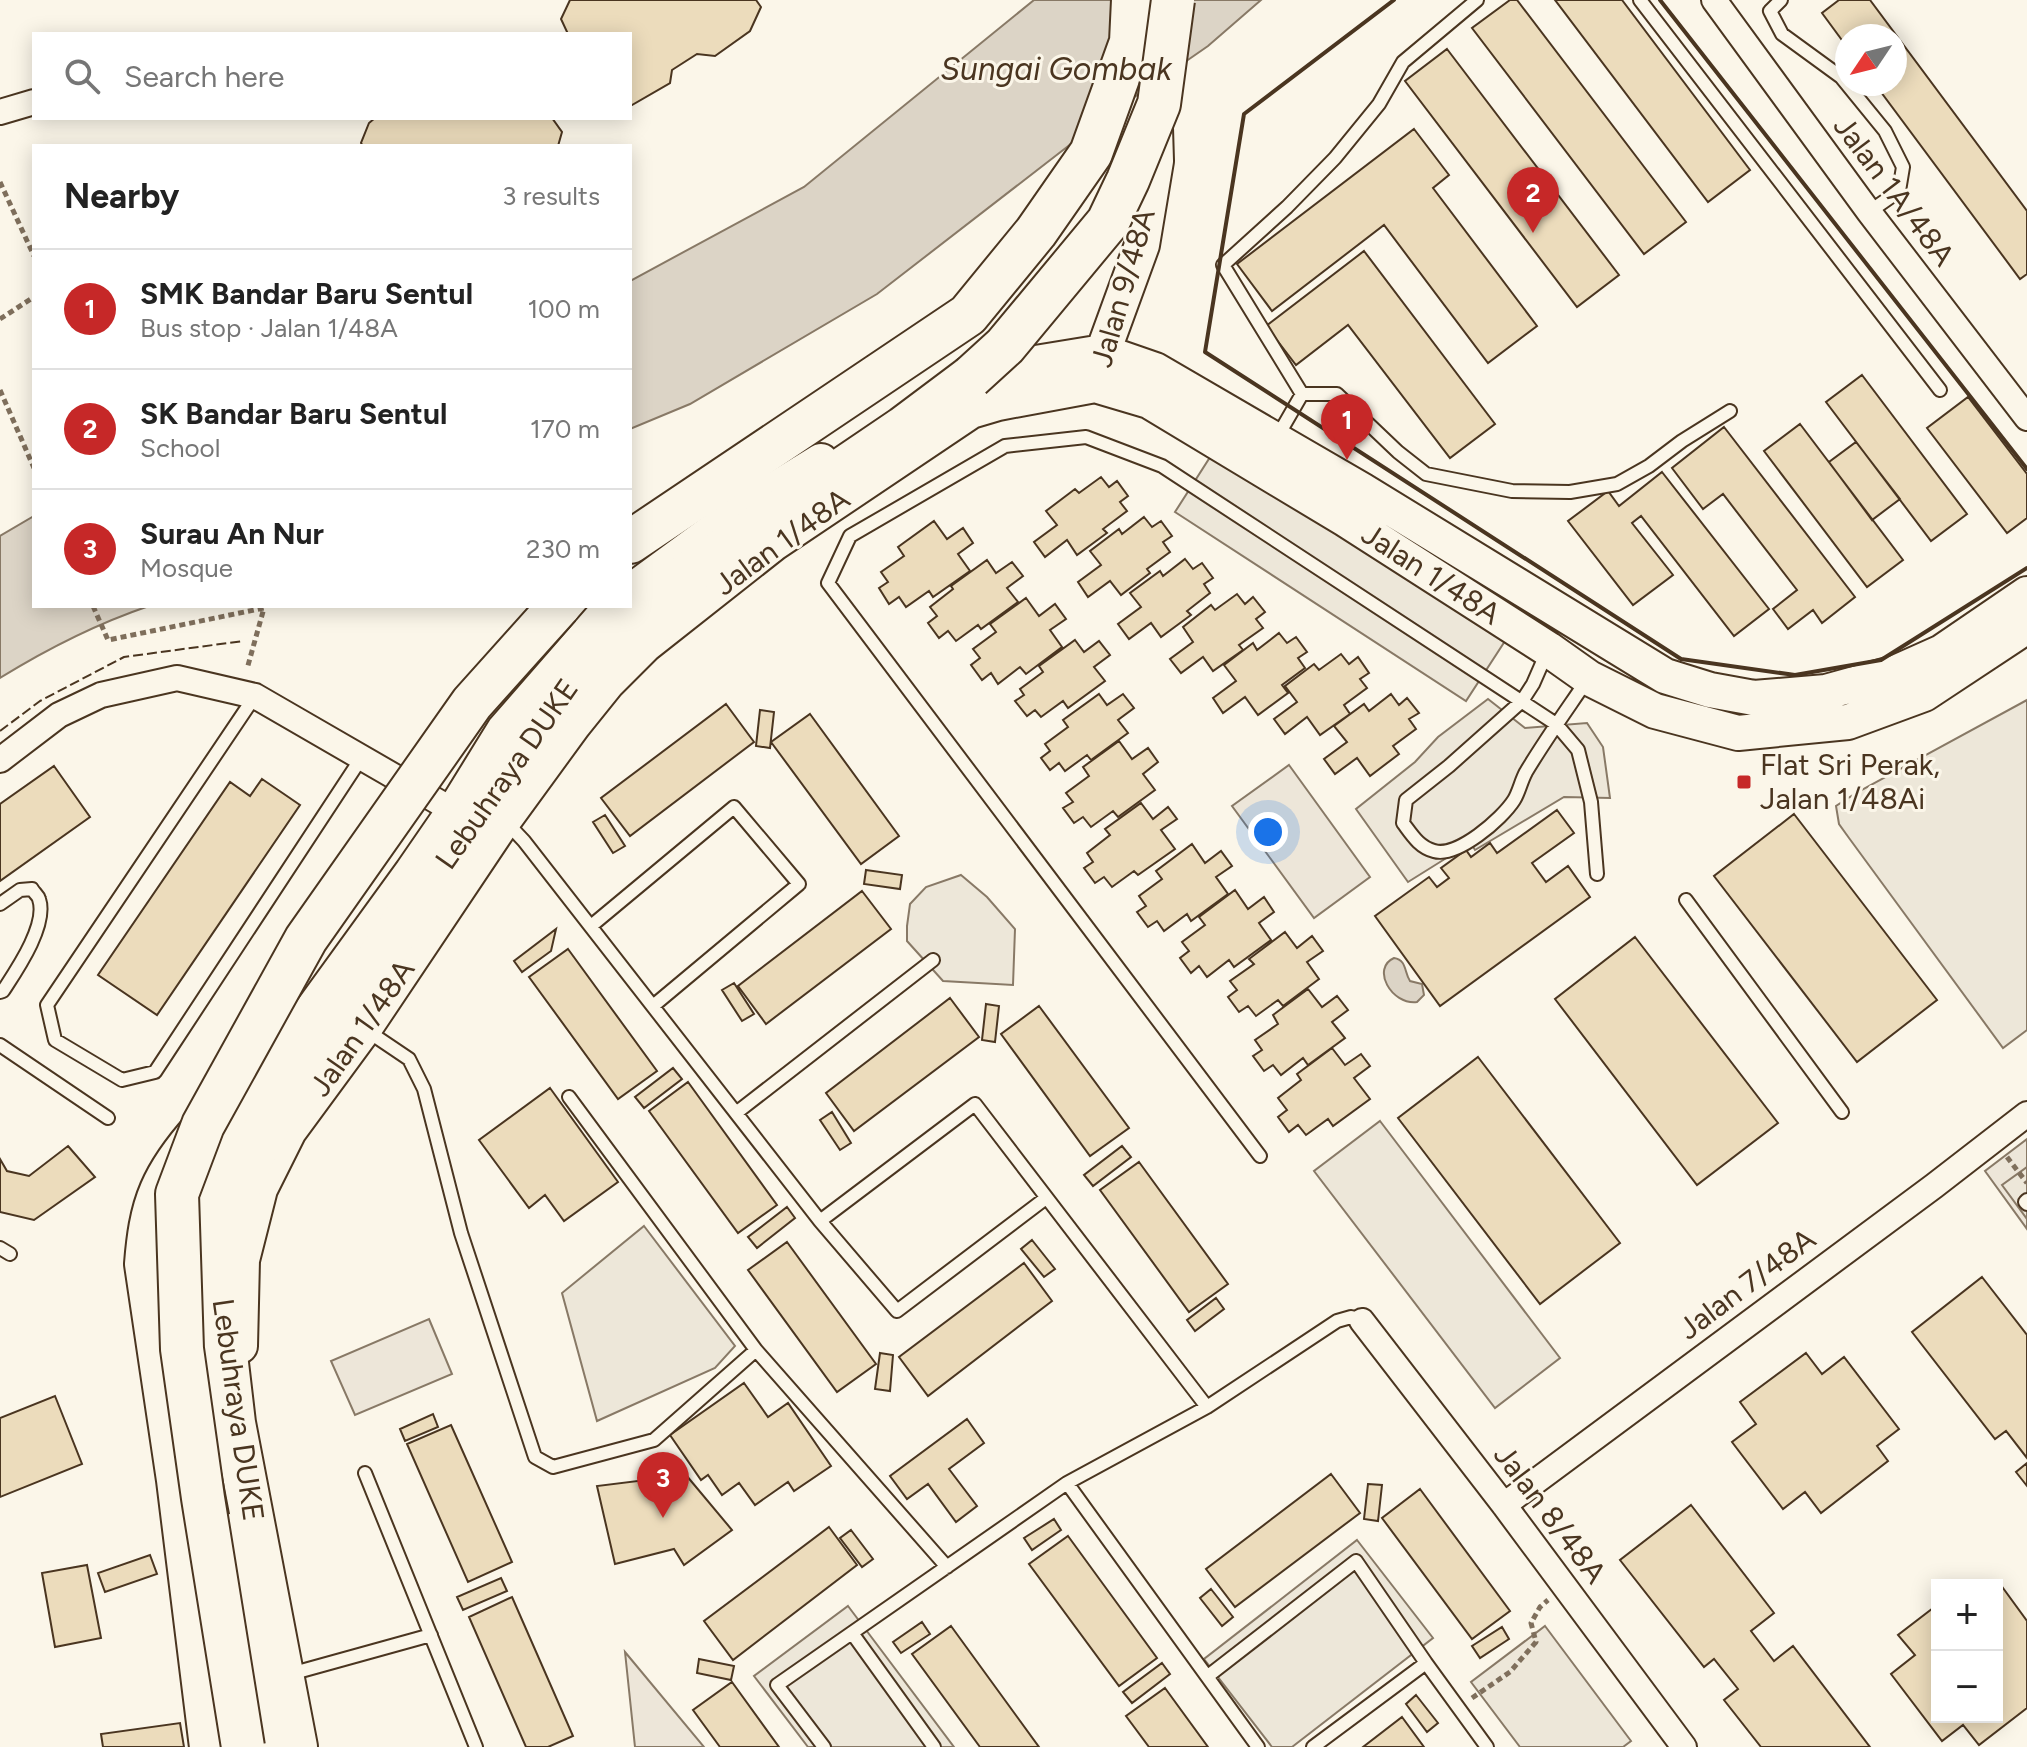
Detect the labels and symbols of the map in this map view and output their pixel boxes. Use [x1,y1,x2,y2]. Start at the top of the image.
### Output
north arrow [1835,24,1907,96]
water label: Sungai Gombak [940,50,1173,88]
street label: Jalan 1A/48A [1826,108,1963,274]
pin: 2 [1507,167,1559,233]
street label: Jalan 9/48A [1082,204,1163,371]
pin: 1 [1321,394,1373,460]
street label: Jalan 1/48A [707,480,857,603]
street label: Jalan 1/48A [1355,515,1508,633]
street label: Lebuhraya DUKE [427,671,586,876]
place label: Flat Sri Perak, Jalan 1/48Ai [1760,746,1940,817]
marker: Flat Sri Perak, Jalan 1/48Ai [1735,773,1753,791]
your location [1248,812,1288,852]
street label: Jalan 1/48A [301,952,423,1103]
street label: Jalan 7/48A [1671,1220,1823,1347]
street label: Lebuhraya DUKE [205,1296,272,1524]
street label: Jalan 8/48A [1486,1437,1615,1591]
pin: 3 [637,1452,689,1518]

